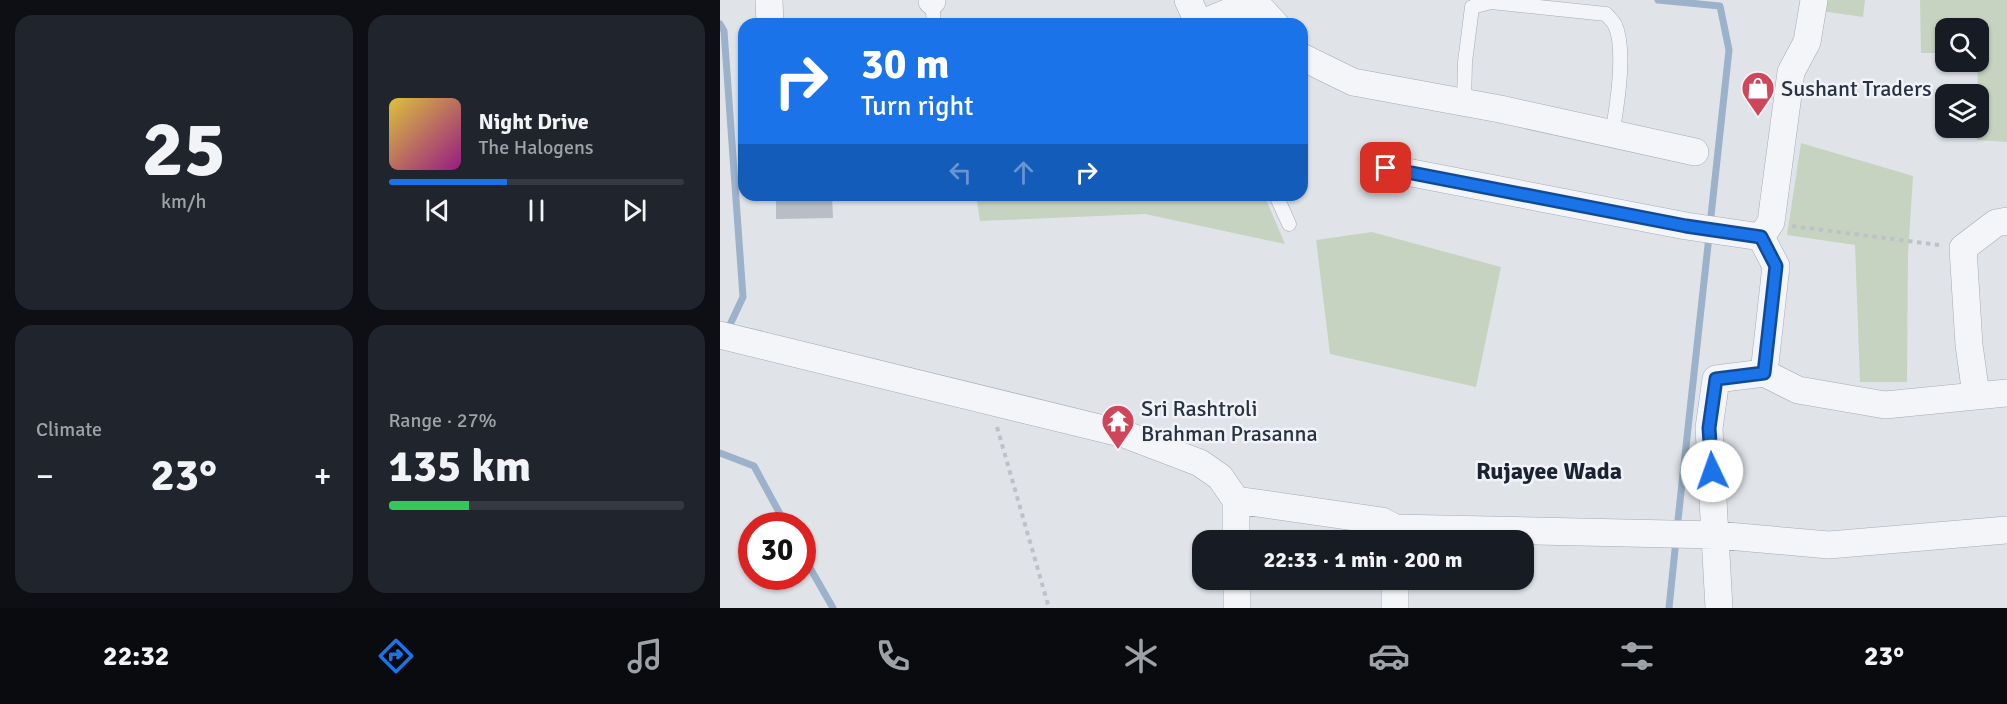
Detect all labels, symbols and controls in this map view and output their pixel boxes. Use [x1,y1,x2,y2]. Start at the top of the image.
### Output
map controls [1935,18,1989,138]
button: search [1935,18,1989,72]
text: 30 m [861,39,950,90]
icon: right [762,42,840,120]
shop icon: Sushant Traders [1740,70,1776,117]
place label: Sushant Traders [1781,75,1932,102]
button: layers [1935,84,1989,138]
text: Turn right [861,90,974,123]
text: 25 [142,102,226,198]
text: Night Drive [479,108,589,135]
text: The Halogens [479,135,594,160]
pin [1360,142,1411,193]
icon: arrive [1369,151,1402,184]
icon: left [944,156,977,189]
icon: ahead [1007,156,1040,189]
icon: right [1070,156,1103,189]
text: km/h [161,189,206,214]
icon: previous [421,194,454,227]
icon: pause [520,194,553,227]
icon: next [618,194,651,227]
place label: Sri Rashtroli Brahman Prasanna [1141,395,1318,447]
temple icon: Sri Rashtroli Brahman Prasanna [1100,403,1136,450]
text: Range · 27% [389,408,497,433]
text: Climate [36,417,102,442]
text: 135 km [389,439,531,494]
position arrow [1680,439,1744,503]
text: 23° [150,448,217,503]
text: − [36,456,54,497]
text: + [314,456,331,497]
district label: Rujayee Wada [1476,456,1622,486]
speed limit sign: 30 [738,512,816,590]
text: 22:33 · 1 min · 200 m [1263,546,1463,573]
icon: directions [375,635,417,677]
icon: music [624,635,666,677]
icon: phone [872,635,914,677]
icon: climate [1120,635,1162,677]
icon: car [1368,635,1410,677]
icon: filters [1616,635,1658,677]
text: 22:32 [103,640,169,673]
text: 23° [1864,640,1904,673]

